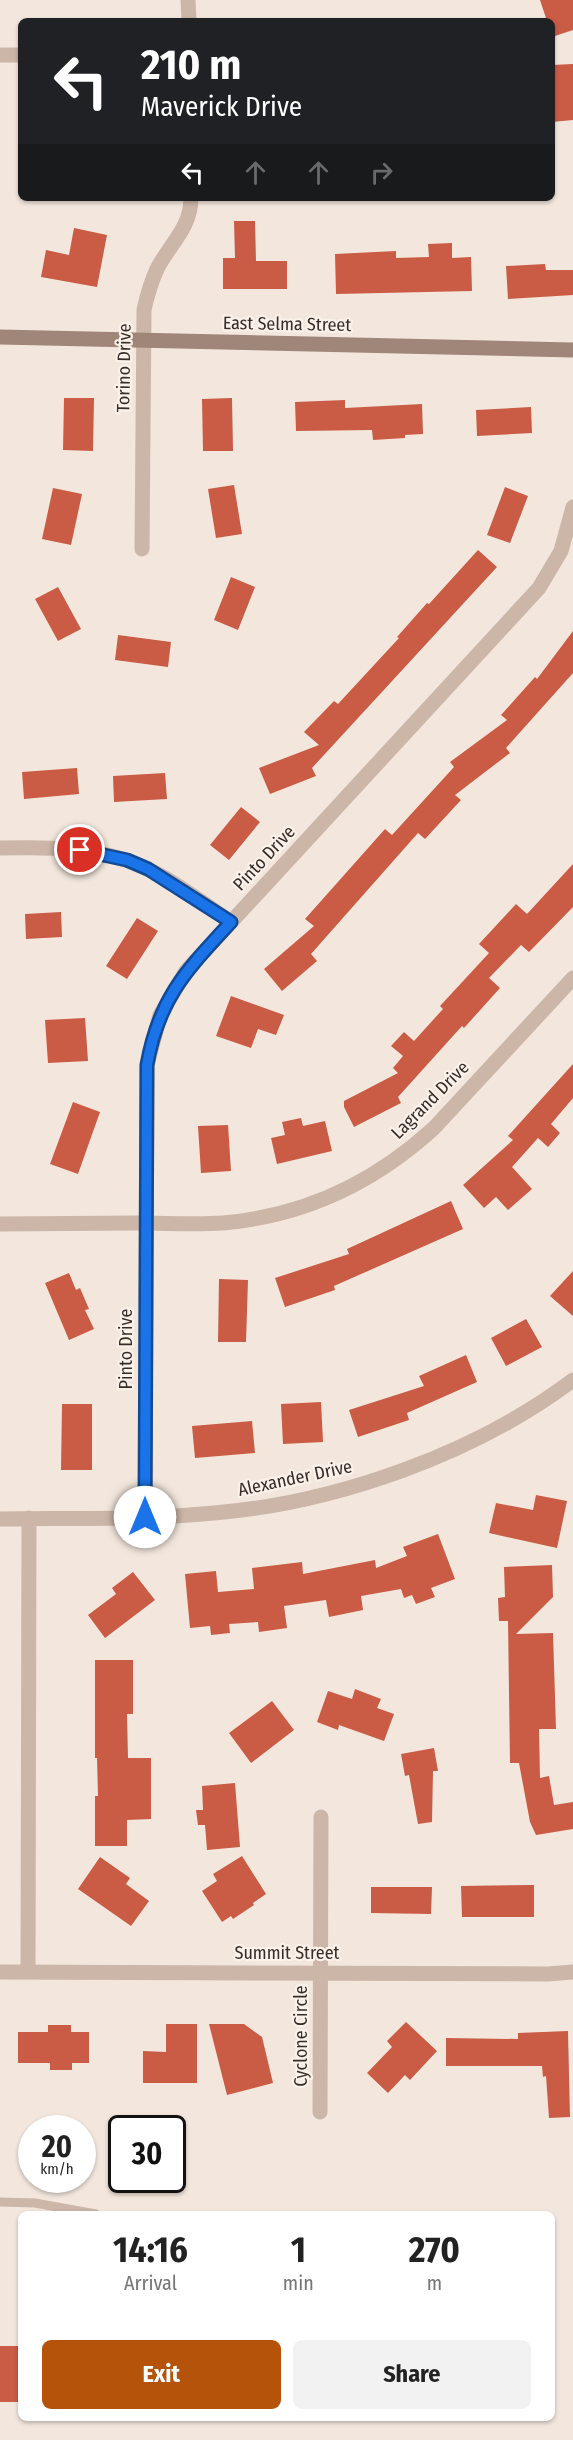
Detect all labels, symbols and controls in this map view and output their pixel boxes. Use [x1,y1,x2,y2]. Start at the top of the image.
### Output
text: 210 m [141,40,241,90]
icon: left [42,42,120,120]
text: Maverick Drive [141,91,302,123]
icon: left [176,156,209,189]
icon: ahead [239,156,272,189]
icon: ahead [302,156,335,189]
icon: right [365,156,398,189]
street label: East Selma Street [223,312,352,336]
street label: Torino Drive [112,323,136,413]
street label: Pinto Drive [228,821,300,895]
pin [54,824,105,875]
icon: arrive [63,833,96,866]
street label: Lagrand Drive [387,1056,474,1143]
street label: Pinto Drive [115,1308,137,1389]
street label: Alexander Drive [236,1455,354,1501]
position arrow [113,1485,177,1549]
street label: Summit Street [235,1942,340,1964]
street label: Cyclone Circle [290,1985,312,2087]
speed limit sign: 30 [108,2115,186,2193]
text: 20 [42,2129,72,2165]
text: km/h [40,2160,74,2178]
text: 14:16 [113,2228,188,2272]
text: 1 [291,2228,306,2272]
text: 270 [409,2228,460,2272]
text: Arrival [124,2271,177,2295]
text: min [283,2271,314,2295]
text: m [427,2271,442,2295]
button: Exit [42,2340,281,2409]
button: Share [293,2340,531,2409]

